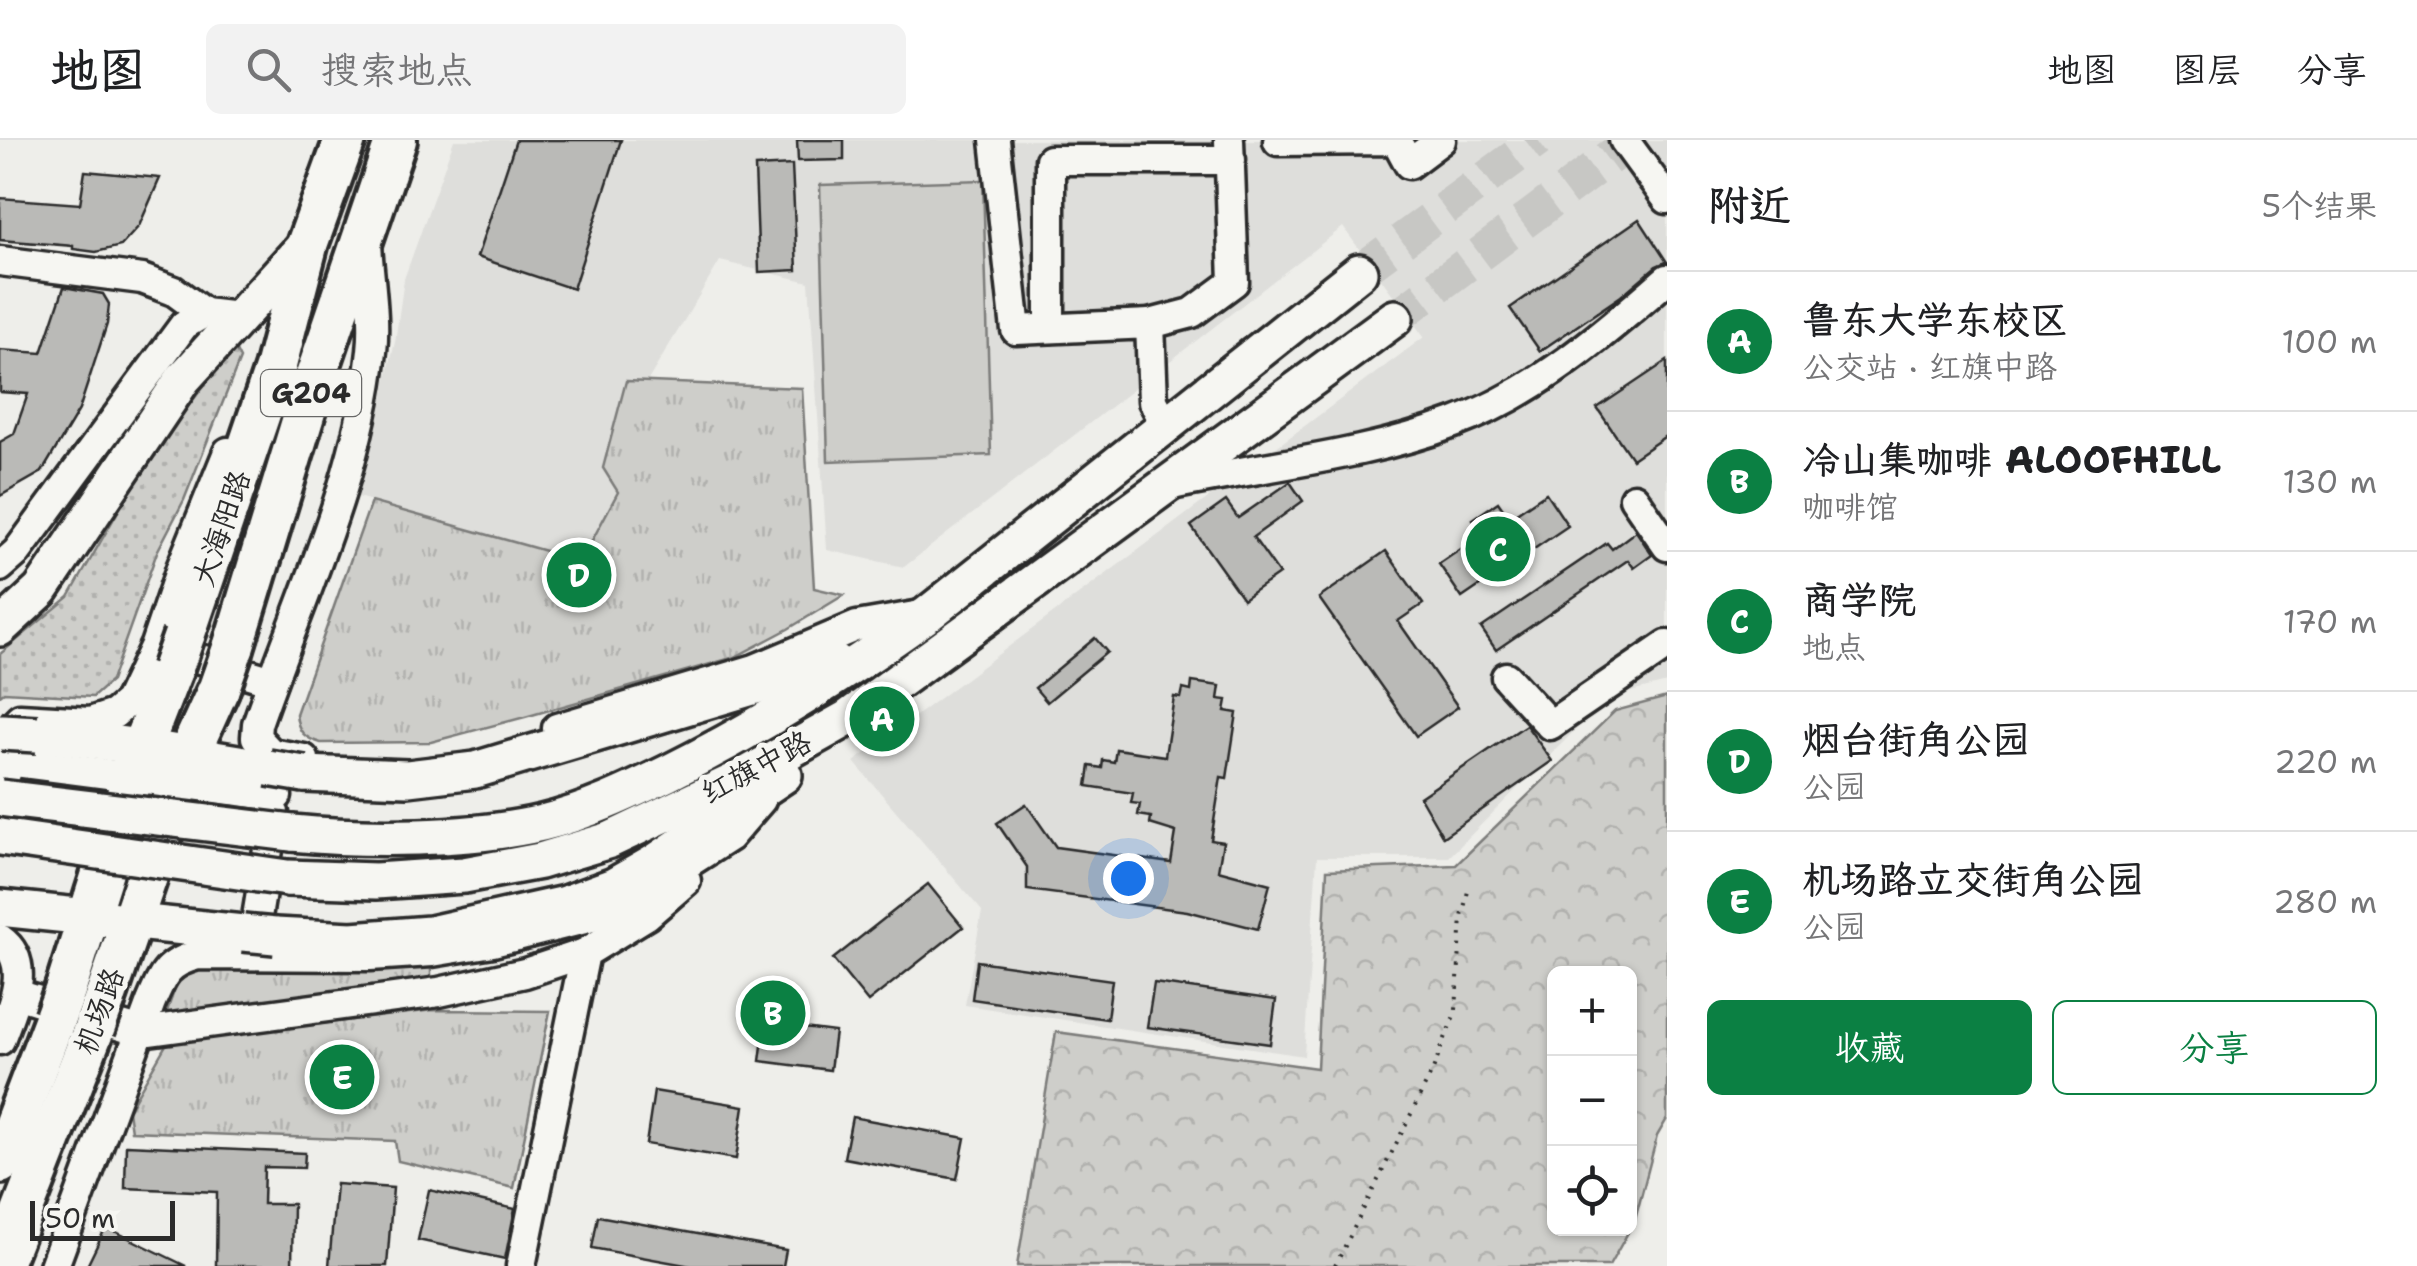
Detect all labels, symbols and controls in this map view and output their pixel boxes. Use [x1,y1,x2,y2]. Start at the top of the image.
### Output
search box [206,24,906,114]
text: 地图 [50,38,146,102]
icon: search [241,42,296,97]
text: 搜索地点 [321,44,473,95]
text: 地图 [2047,46,2117,93]
text: 图层 [2172,46,2242,93]
text: 分享 [2297,46,2367,93]
text: 附近 [1707,177,1791,233]
text: 5个结果 [2261,184,2377,227]
text: 鲁东大学东校区 [1802,294,2068,345]
text: A [1727,320,1752,363]
text: 100 m [2281,320,2377,363]
text: 公交站 · 红旗中路 [1802,345,2057,388]
road number: G204 [261,370,361,416]
text: 冷山集咖啡 ALOOFHILL [1802,434,2221,485]
text: B [1730,460,1749,503]
text: 130 m [2282,460,2377,503]
street label: 大海阳路 [182,465,260,591]
text: 咖啡馆 [1802,485,1898,528]
pin: C [1466,512,1530,586]
pin: D [546,538,612,612]
text: 商学院 [1802,574,1916,625]
text: C [1730,600,1749,643]
text: 170 m [2283,600,2377,643]
text: 地点 [1802,625,1866,668]
pin: A [850,682,914,756]
text: 烟台街角公园 [1802,714,2030,765]
street label: 红旗中路 [693,721,819,813]
text: D [1728,740,1751,783]
text: 220 m [2274,740,2377,783]
text: 公园 [1802,765,1866,808]
your location [1103,853,1154,904]
text: 机场路立交街角公园 [1802,854,2144,905]
text: E [1729,880,1750,923]
text: 280 m [2273,880,2377,923]
text: 公园 [1802,905,1866,948]
street label: 机场路 [64,962,134,1060]
map controls [1547,966,1637,1236]
button: + [1547,966,1637,1056]
pin: B [740,976,806,1050]
button: 收藏 [1707,1000,2032,1095]
button: 分享 [2052,1000,2377,1095]
pin: E [310,1040,374,1114]
button: − [1547,1056,1637,1146]
button: locate [1547,1146,1637,1236]
scale bar [30,1196,175,1240]
text: 50 m [45,1199,115,1237]

